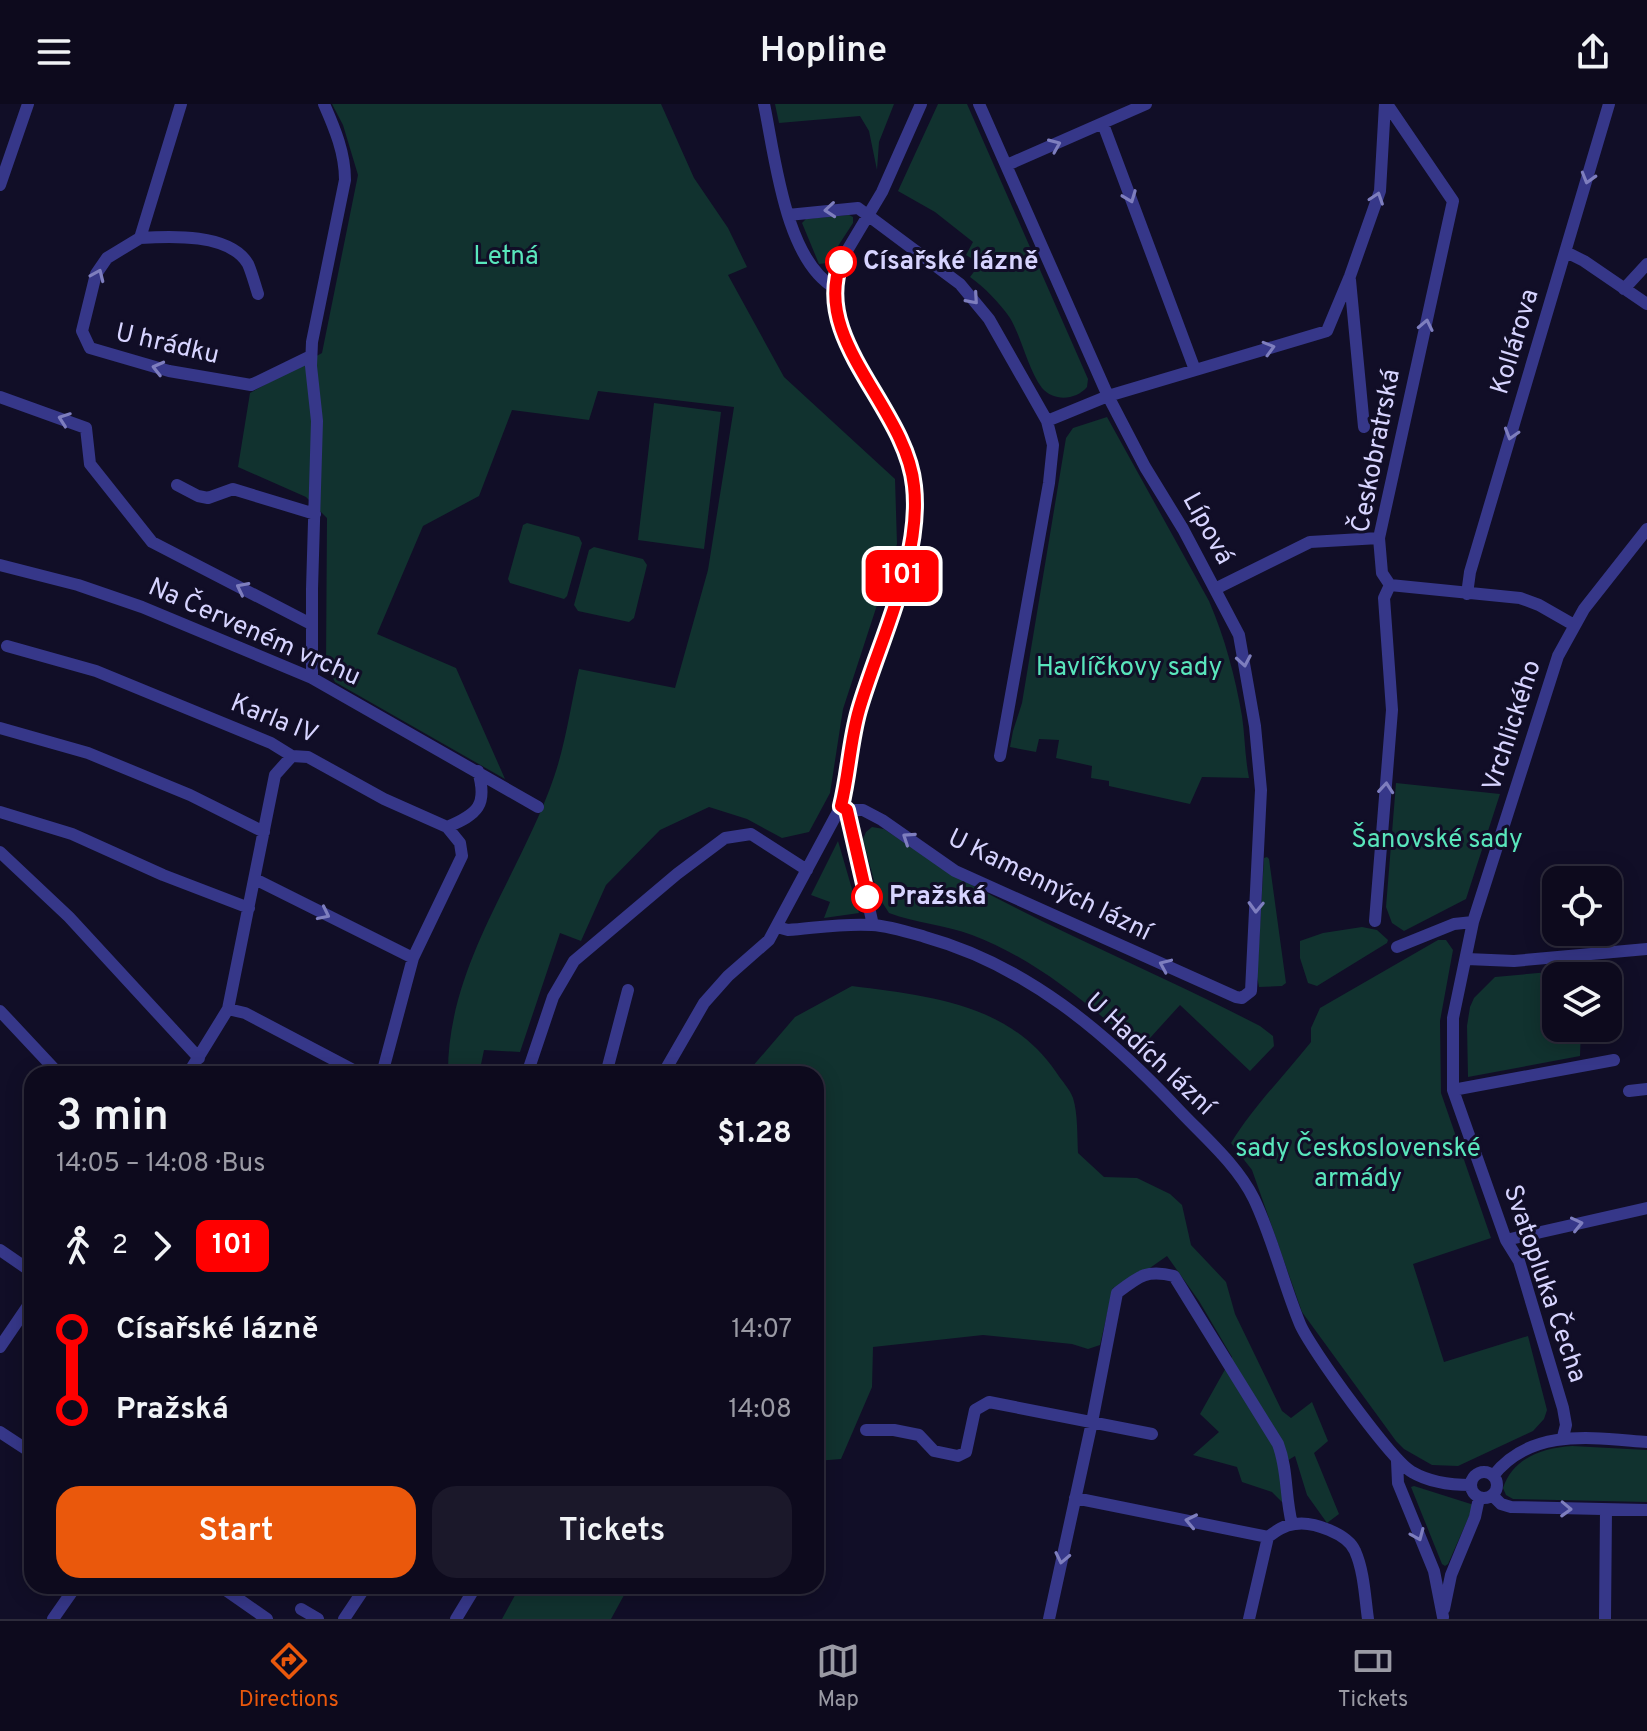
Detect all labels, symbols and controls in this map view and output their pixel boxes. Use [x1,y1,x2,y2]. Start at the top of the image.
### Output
text: Hopline [760,29,887,75]
icon: menu [32,30,76,74]
icon: share [1571,30,1615,74]
one-way arrow [1047,138,1061,154]
one-way arrow [1581,171,1597,185]
one-way arrow [1120,189,1137,203]
one-way arrow [1368,191,1384,205]
one-way arrow [823,202,836,219]
park label: Letná [473,241,539,274]
place label: Císařské lázně [863,246,1038,279]
marker: Císařské lázně [826,247,856,277]
one-way arrow [88,269,104,284]
street label: Kollárova [1484,285,1548,399]
one-way arrow [964,289,978,304]
street label: U hrádku [112,317,222,373]
one-way arrow [1417,318,1434,332]
one-way arrow [1262,341,1276,357]
one-way arrow [151,360,165,377]
street label: Českobratrská [1343,366,1409,536]
one-way arrow [58,412,72,429]
one-way arrow [1504,427,1520,441]
street label: Lípová [1174,487,1240,571]
line badge: 101 [856,550,948,602]
text: 101 [882,558,922,594]
street label: Na Červeném vrchu [143,570,366,695]
one-way arrow [236,583,251,598]
park label: Havlíčkovy sady [1036,652,1222,685]
one-way arrow [1234,654,1251,668]
street label: Vrchlického [1476,656,1550,796]
street label: Karla IV [225,688,323,752]
one-way arrow [1377,781,1394,794]
street label: U Kamenných lázní [942,822,1158,951]
park label: Šanovské sady [1351,822,1523,857]
one-way arrow [902,833,916,848]
map controls [1542,866,1622,1042]
button: locate [1542,866,1622,946]
place label: Pražská [889,881,987,914]
marker: Pražská [852,882,882,912]
one-way arrow [1248,901,1265,914]
one-way arrow [316,904,331,920]
one-way arrow [1159,959,1173,975]
button: layers [1542,962,1622,1042]
street label: U Hadích lázní [1077,987,1222,1125]
text: 3 min [56,1090,169,1146]
text: $1.28 [717,1116,792,1153]
park label: sady Československé armády [1235,1131,1481,1196]
text: 14:05 – 14:08 · Bus [56,1148,265,1181]
street label: Svatopluka Čecha [1495,1180,1595,1387]
one-way arrow [1569,1216,1583,1233]
icon: walk [56,1224,100,1268]
icon: forward [140,1224,184,1268]
text: 101 [212,1228,253,1264]
text: 2 [112,1230,128,1263]
text: Císařské lázně [116,1312,318,1349]
text: 14:07 [731,1314,792,1347]
text: Pražská [116,1392,229,1429]
text: 14:08 [728,1394,792,1427]
button: Start [56,1486,416,1578]
button: Tickets [432,1486,792,1578]
one-way arrow [1560,1501,1573,1518]
one-way arrow [1185,1514,1198,1531]
one-way arrow [1409,1527,1425,1541]
one-way arrow [1054,1551,1071,1565]
tab: Directions [239,1639,339,1714]
tab: Map [816,1639,860,1714]
tab: Tickets [1338,1639,1408,1714]

